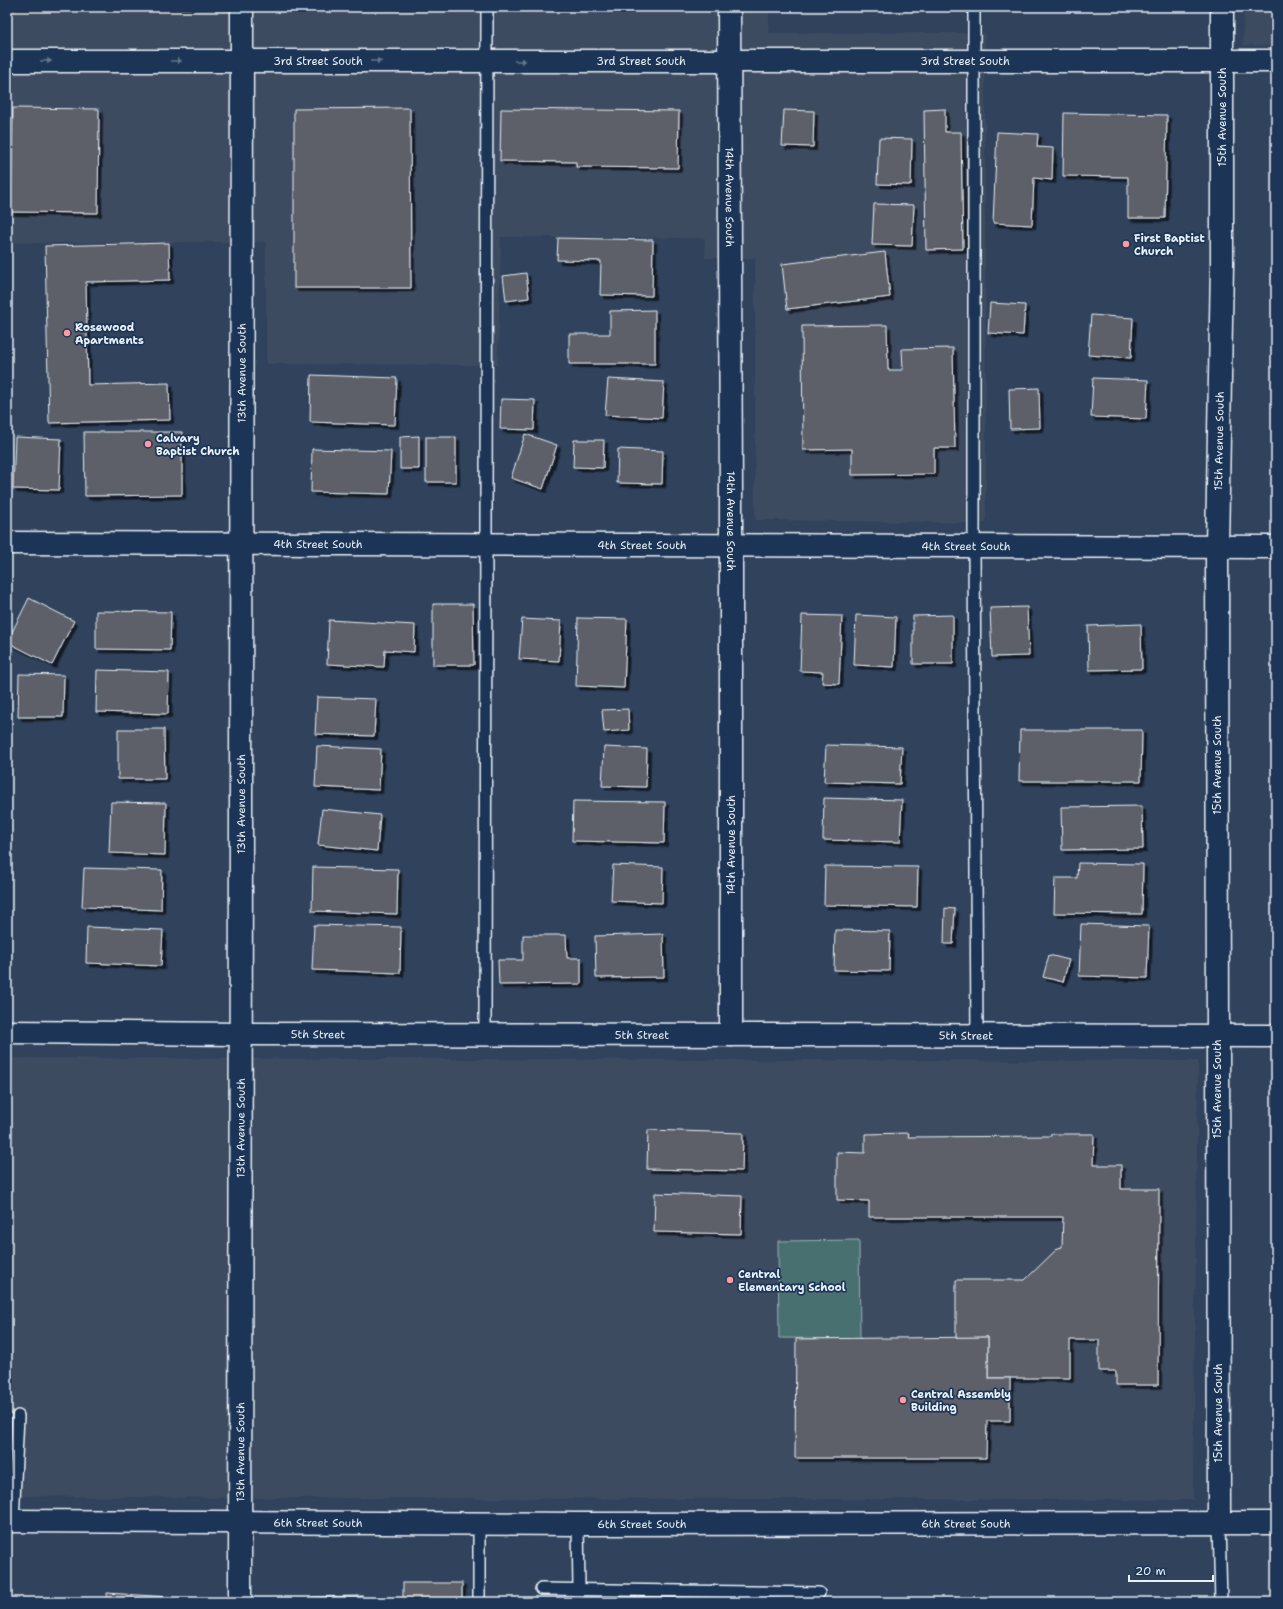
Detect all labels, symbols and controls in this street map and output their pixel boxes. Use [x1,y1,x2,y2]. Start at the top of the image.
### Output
street label: 3rd Street South [273,54,363,69]
street label: 3rd Street South [596,54,686,69]
street label: 3rd Street South [920,54,1010,69]
one-way arrow [40,58,53,64]
one-way arrow [170,58,183,64]
one-way arrow [370,58,383,64]
one-way arrow [514,58,527,64]
street label: 15th Avenue South [1215,67,1230,167]
street label: 14th Avenue South [722,147,737,247]
place label: First Baptist Church [1134,231,1205,259]
marker: First Baptist Church [1121,239,1131,249]
place label: Rosewood Apartments [75,320,144,348]
street label: 13th Avenue South [234,323,249,423]
marker: Rosewood Apartments [62,328,72,338]
street label: 15th Avenue South [1210,391,1227,491]
place label: Calvary Baptist Church [156,431,240,459]
marker: Calvary Baptist Church [143,439,153,449]
street label: 14th Avenue South [723,471,739,571]
street label: 4th Street South [273,536,363,552]
street label: 4th Street South [597,537,687,553]
street label: 4th Street South [921,538,1011,554]
street label: 15th Avenue South [1210,715,1225,815]
street label: 13th Avenue South [233,754,249,854]
street label: 14th Avenue South [724,795,739,895]
street label: 5th Street [291,1027,345,1042]
street label: 5th Street [615,1027,669,1042]
street label: 5th Street [939,1028,993,1043]
street label: 15th Avenue South [1210,1039,1225,1139]
street label: 13th Avenue South [233,1078,248,1178]
place label: Central Elementary School [738,1267,846,1295]
marker: Central Elementary School [725,1275,735,1285]
street label: 15th Avenue South [1211,1363,1226,1463]
place label: Central Assembly Building [911,1387,1011,1415]
marker: Central Assembly Building [898,1395,908,1405]
street label: 13th Avenue South [233,1402,248,1502]
street label: 6th Street South [273,1515,363,1530]
street label: 6th Street South [597,1516,687,1531]
street label: 6th Street South [921,1516,1011,1531]
scale bar [1129,1557,1213,1583]
text: 20 m [1135,1563,1166,1579]

